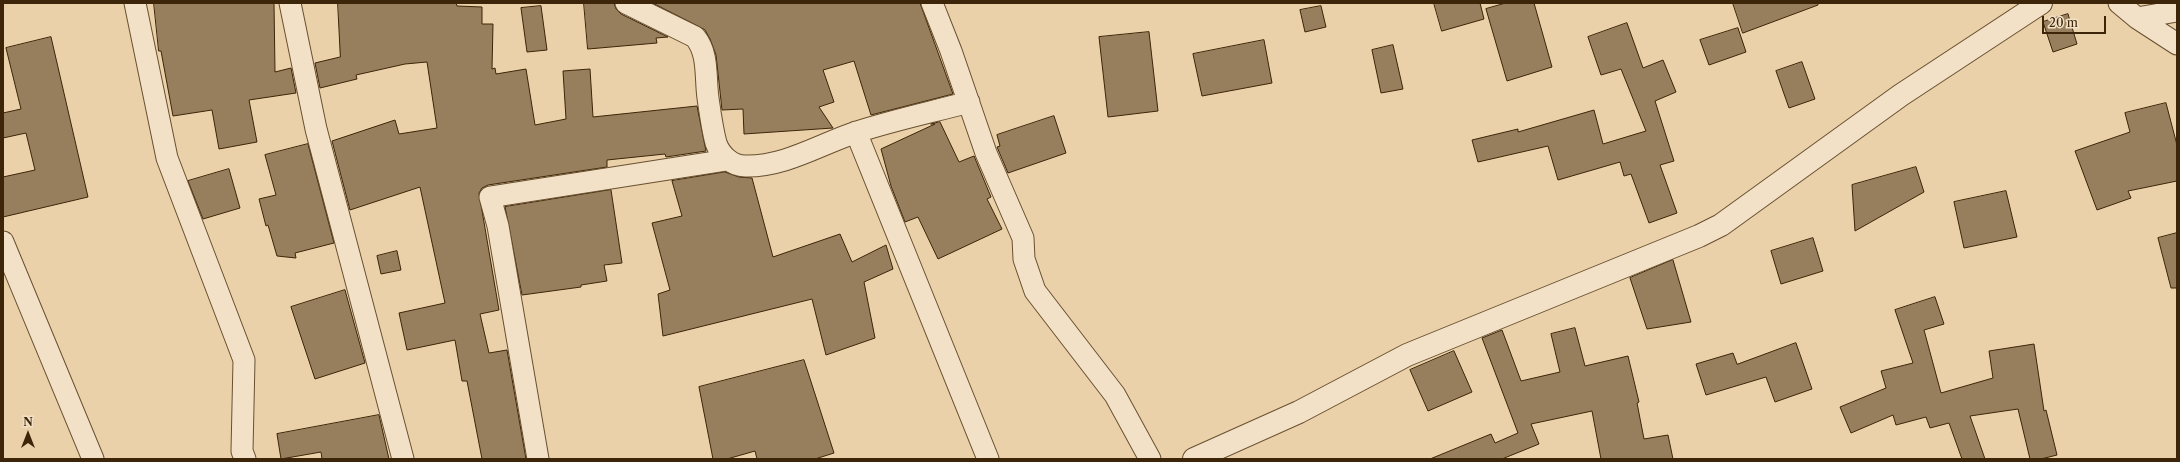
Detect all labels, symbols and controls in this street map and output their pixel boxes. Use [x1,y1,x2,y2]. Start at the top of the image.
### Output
scale bar [2044,8,2108,34]
text: 20 m [2049,15,2078,30]
north arrow [8,414,48,454]
text: N [23,415,33,429]

